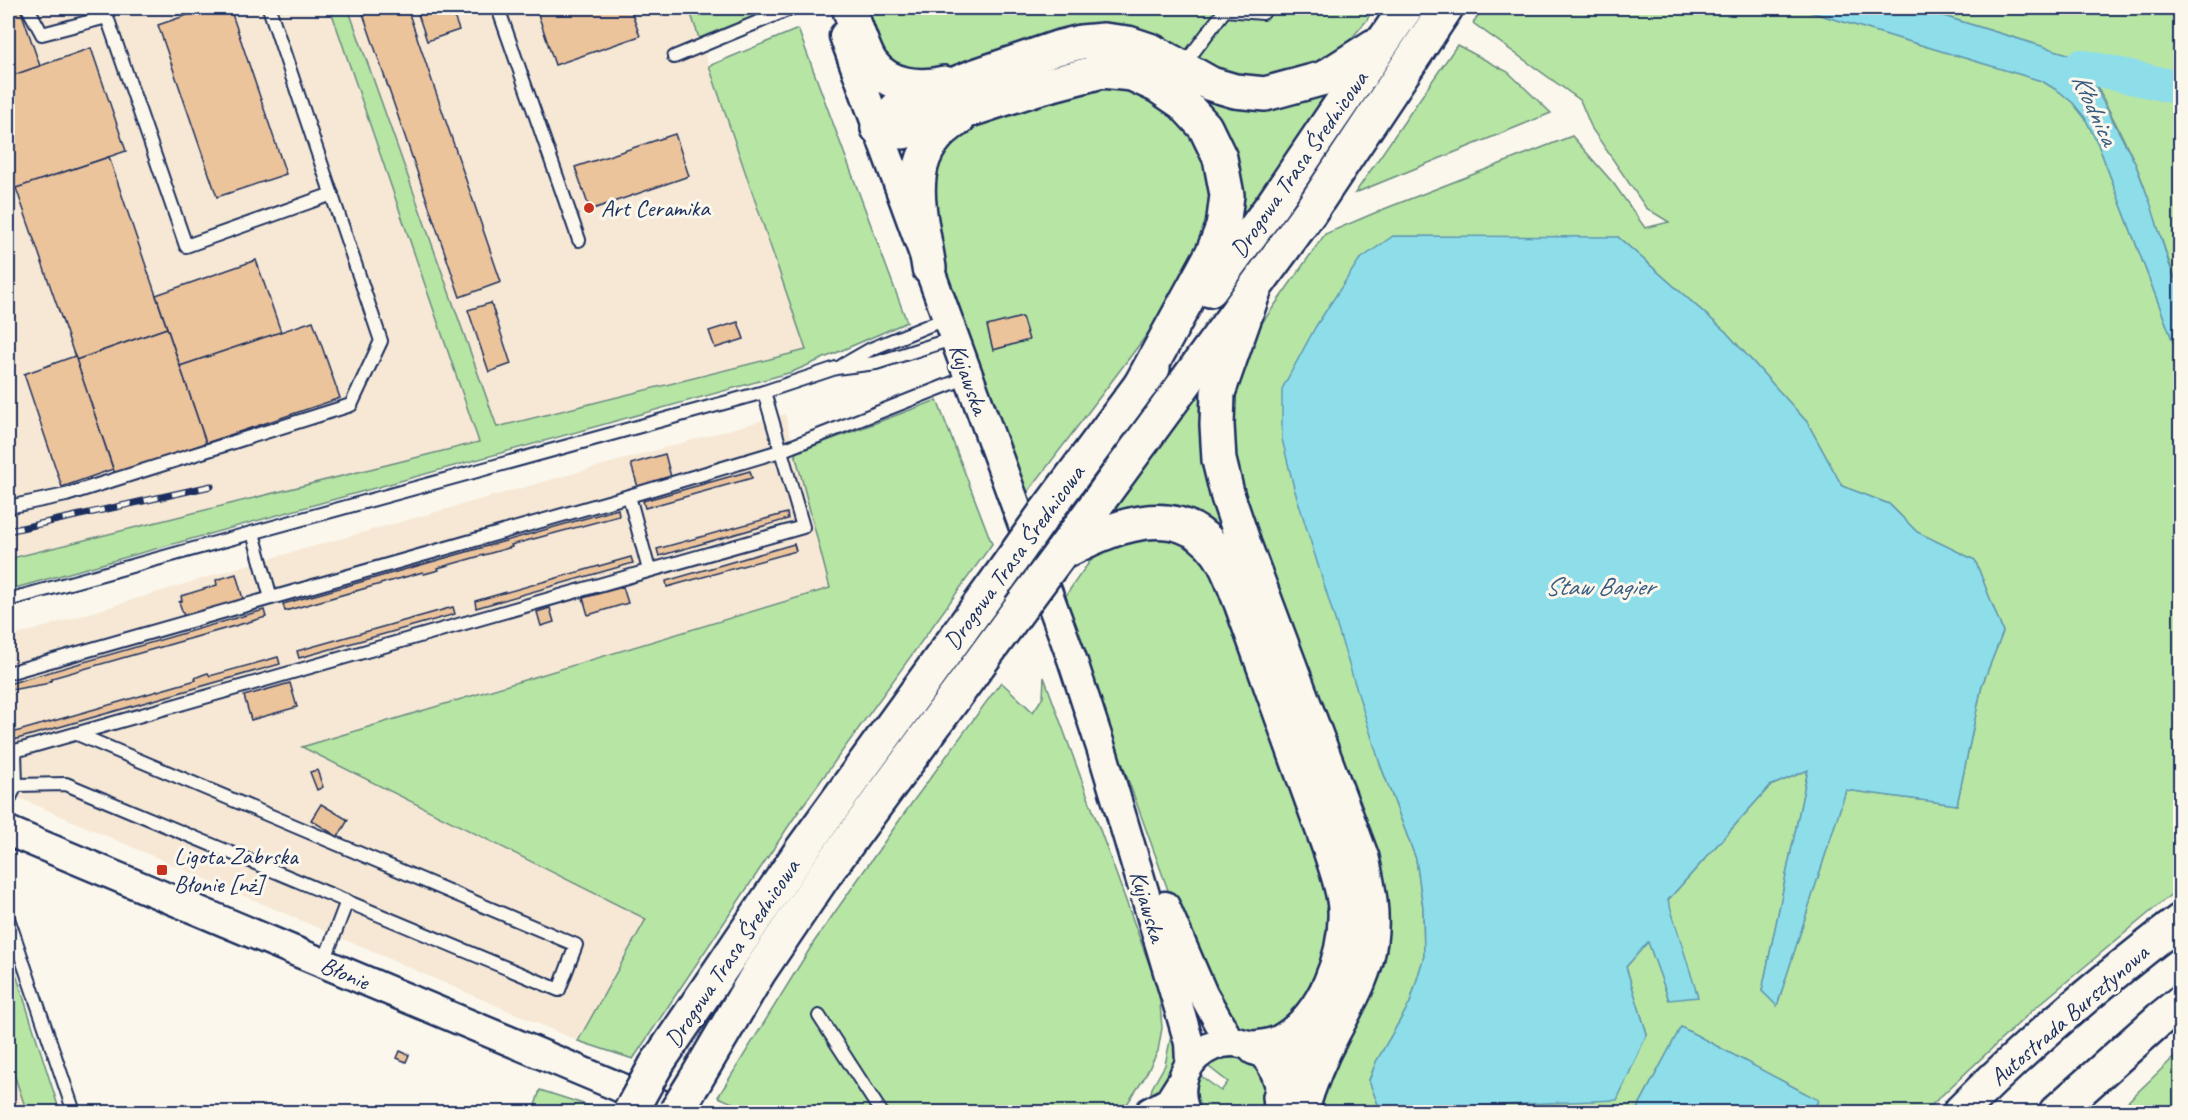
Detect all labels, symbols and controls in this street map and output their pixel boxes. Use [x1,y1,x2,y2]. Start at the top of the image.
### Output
street label: Drogowa Trasa Średnicowa [1223,64,1375,263]
water label: Kłodnica [2064,68,2127,153]
place label: Art Ceramika [601,193,711,223]
marker: Art Ceramika [582,201,596,215]
street label: Kujawska [942,340,996,421]
street label: Drogowa Trasa Średnicowa [937,458,1092,655]
water label: Staw Bagier [1545,570,1658,603]
place label: Ligota Zabrska Błonie [nż] [174,841,299,899]
street label: Drogowa Trasa Średnicowa [658,852,807,1053]
marker: Ligota Zabrska Błonie [nż] [155,863,169,877]
street label: Kujawska [1123,867,1174,947]
street label: Autostrada Bursztynowa [1983,937,2156,1092]
street label: Błonie [316,950,376,997]

